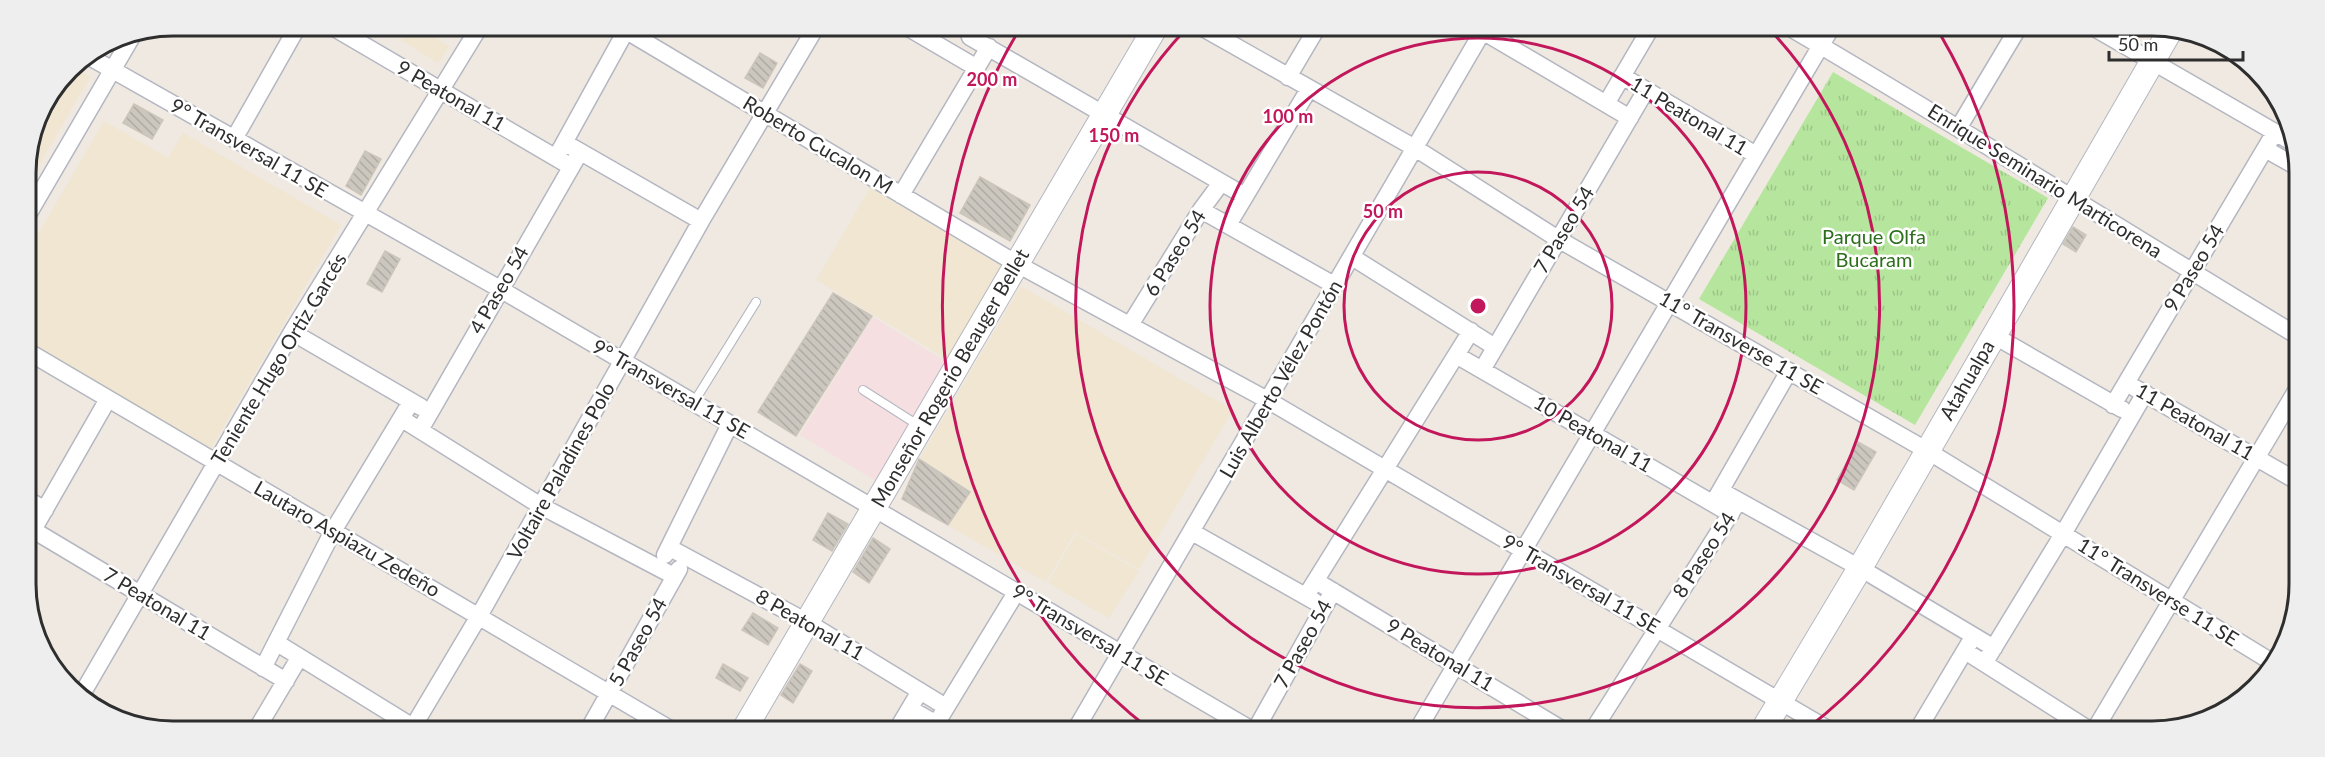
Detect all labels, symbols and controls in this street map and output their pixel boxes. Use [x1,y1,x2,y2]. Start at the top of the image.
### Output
scale bar [2109,24,2242,62]
text: 50 m [2118,33,2158,55]
street label: 9 Peatonal 11 [393,54,510,136]
text: 200 m [967,68,1017,90]
street label: 11 Peatonal 11 [1626,71,1753,160]
street label: Roberto Cucalon M [739,90,898,198]
street label: 9° Transversal 11 SE [167,92,332,202]
street label: Enrique Seminario Marticorena [1924,98,2167,262]
text: 100 m [1263,105,1313,127]
text: 150 m [1089,124,1139,146]
street label: 7 Paseo 54 [1528,181,1599,277]
text: 50 m [1363,200,1403,222]
street label: 6 Paseo 54 [1138,205,1210,300]
street label: 9 Paseo 54 [2158,219,2229,315]
park label: Parque Olfa Bucaram [1822,224,1926,271]
street label: 4 Paseo 54 [463,241,533,338]
street label: Monseñor Rogerio Beauger Bellet [865,244,1033,511]
street label: Teniente Hugo Ortiz Garcés [205,248,351,469]
street label: Luis Alberto Vélez Pontón [1214,275,1347,482]
street label: 11° Transverse 11 SE [1655,285,1828,399]
centre of rings [1468,296,1488,316]
street label: 9° Transversal 11 SE [589,333,754,443]
street label: Atahualpa [1934,335,1999,424]
street label: Voltaire Paladines Polo [501,378,619,563]
street label: 11 Peatonal 11 [2132,378,2259,465]
street label: 10 Peatonal 11 [1530,390,1657,477]
street label: Lautaro Aspiazu Zedeño [250,475,445,601]
street label: 8 Paseo 54 [1667,507,1740,602]
street label: 9° Transversal 11 SE [1499,528,1664,638]
street label: 11° Transverse 11 SE [2074,532,2243,650]
street label: 7 Peatonal 11 [99,562,216,645]
street label: 9° Transversal 11 SE [1008,578,1173,690]
street label: 8 Peatonal 11 [752,583,869,665]
street label: 5 Paseo 54 [603,593,671,690]
street label: 7 Paseo 54 [1268,595,1336,692]
street label: 9 Peatonal 11 [1382,613,1499,696]

